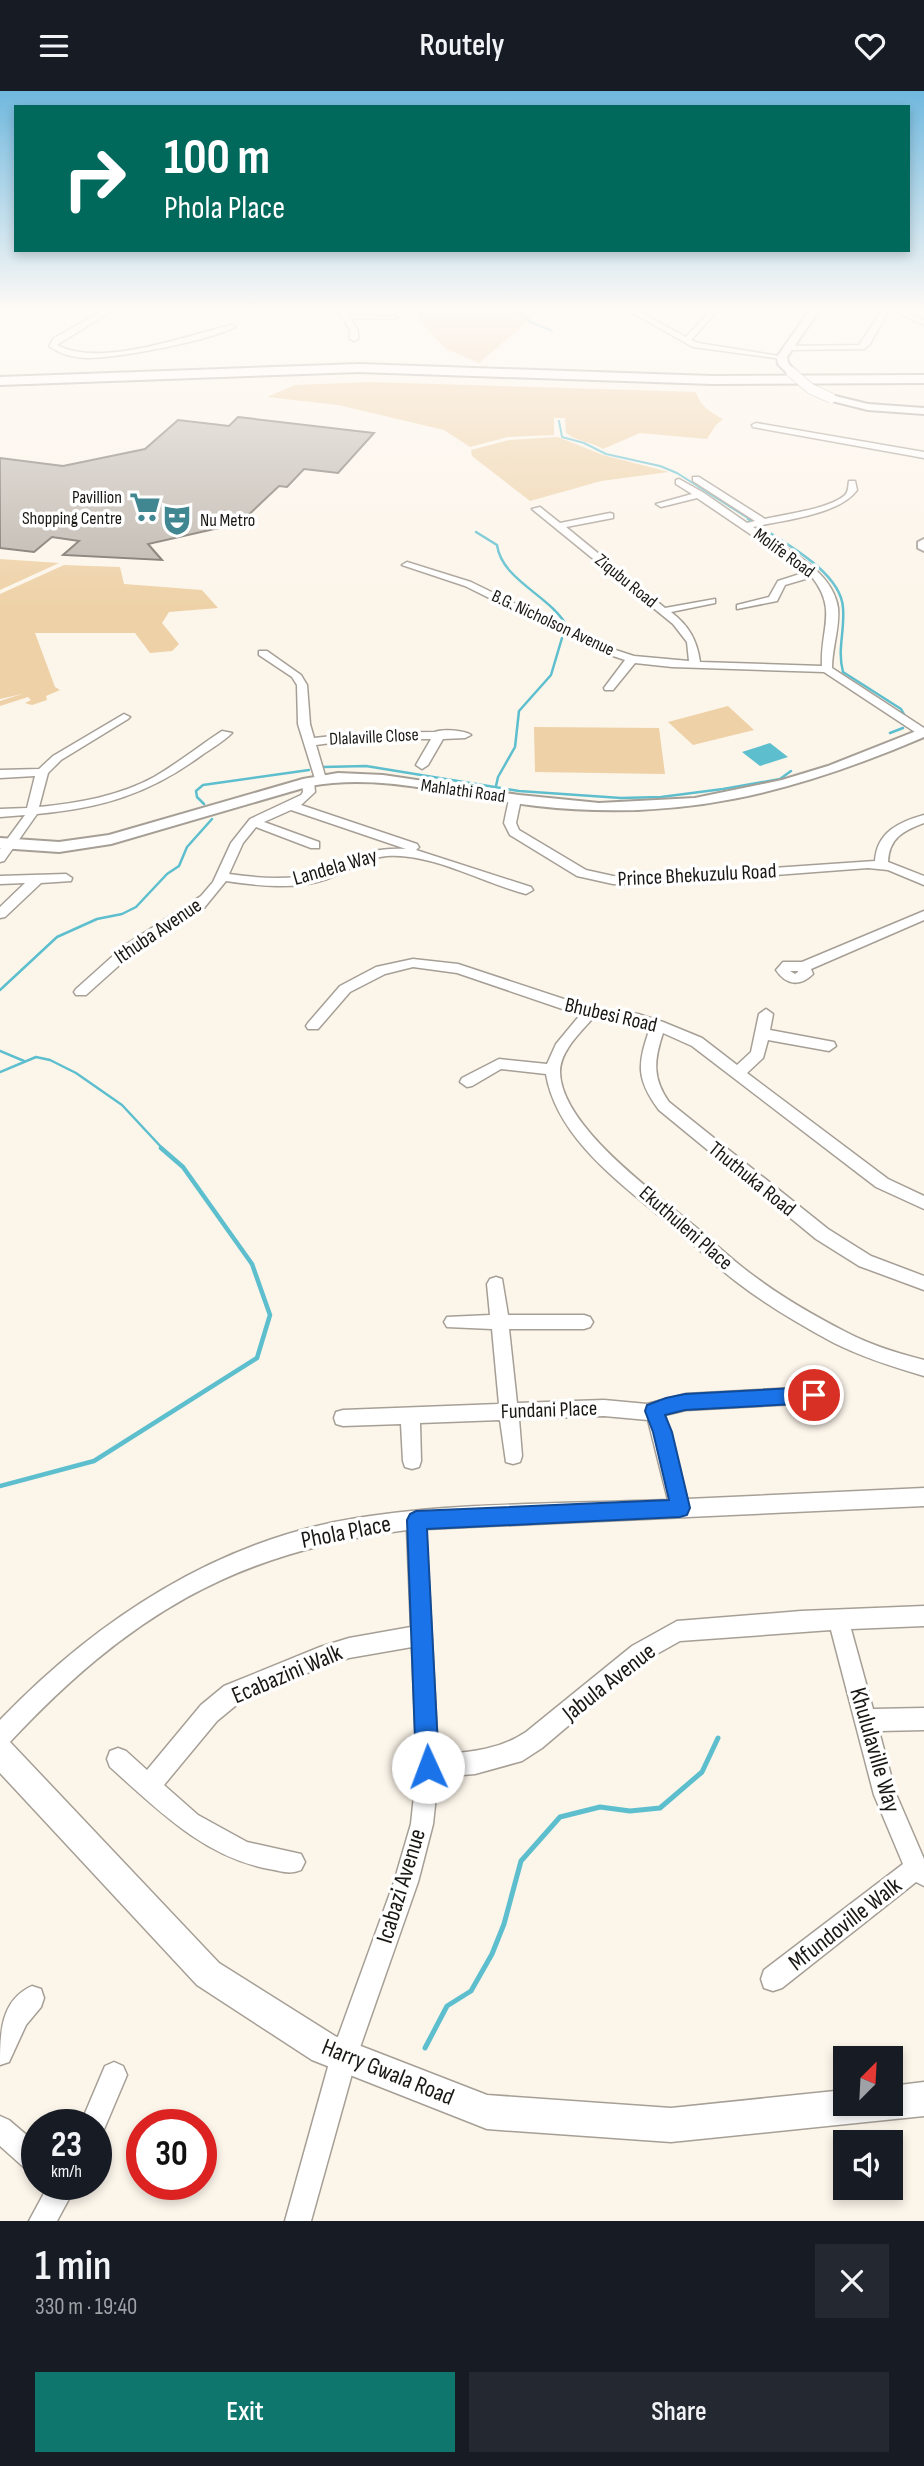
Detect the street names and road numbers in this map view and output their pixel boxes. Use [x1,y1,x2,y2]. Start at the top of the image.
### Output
street label: Molife Road [749,524,819,582]
street label: Ziqubu Road [591,550,661,612]
street label: B.G. Nicholson Avenue [488,585,618,661]
street label: Dlalaville Close [329,724,419,750]
street label: Mahlathi Road [419,775,507,807]
street label: Landela Way [290,843,380,891]
street label: Prince Bhekuzulu Road [617,858,777,892]
street label: Ithuba Avenue [110,893,206,969]
street label: Bhubesi Road [562,992,660,1038]
street label: Thuthuka Road [703,1136,801,1222]
street label: Ekuthuleni Place [634,1181,738,1275]
street label: Fundani Place [500,1396,598,1424]
street label: Phola Place [299,1509,393,1555]
street label: Jabula Avenue [556,1637,661,1728]
street label: Ecabazini Walk [228,1638,346,1710]
street label: Khululaville Way [843,1684,907,1816]
street label: Icabazi Avenue [370,1825,432,1947]
street label: Mfundoville Walk [783,1871,907,1977]
street label: Harry Gwala Road [318,2032,458,2112]

